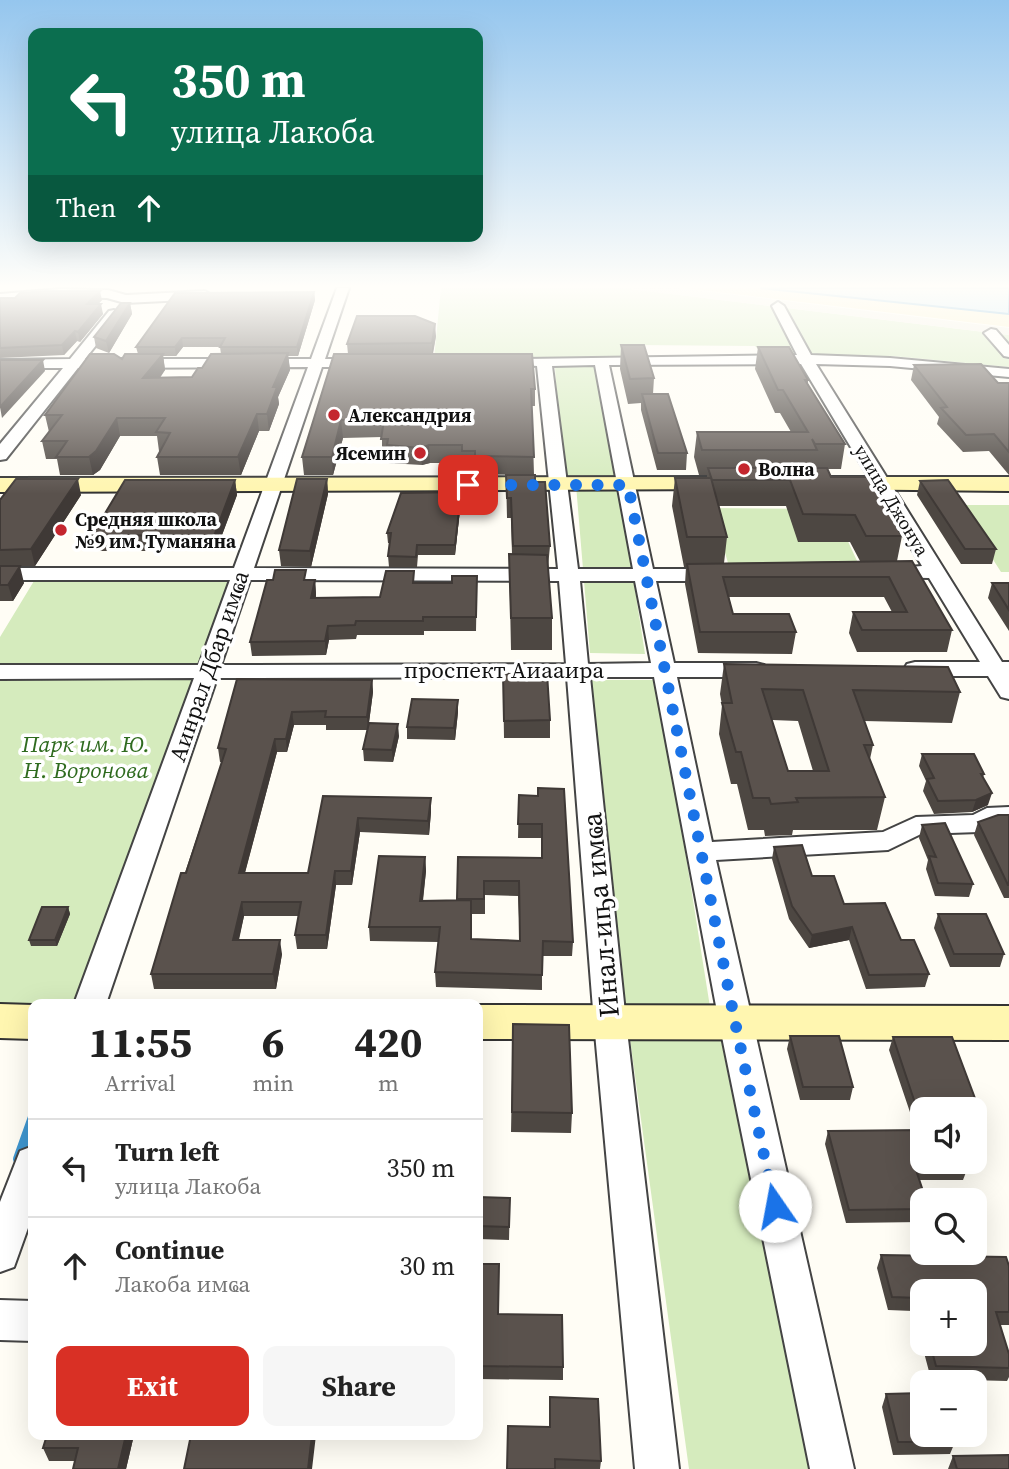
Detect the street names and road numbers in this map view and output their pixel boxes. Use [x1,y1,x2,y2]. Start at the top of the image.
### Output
street label: улица Джонуа [848,439,936,561]
street label: Аинрал Дбар имҩа [161,566,257,766]
street label: проспект Аиааира [404,654,605,686]
street label: Инал-иҧа имҩа [572,810,628,1019]

